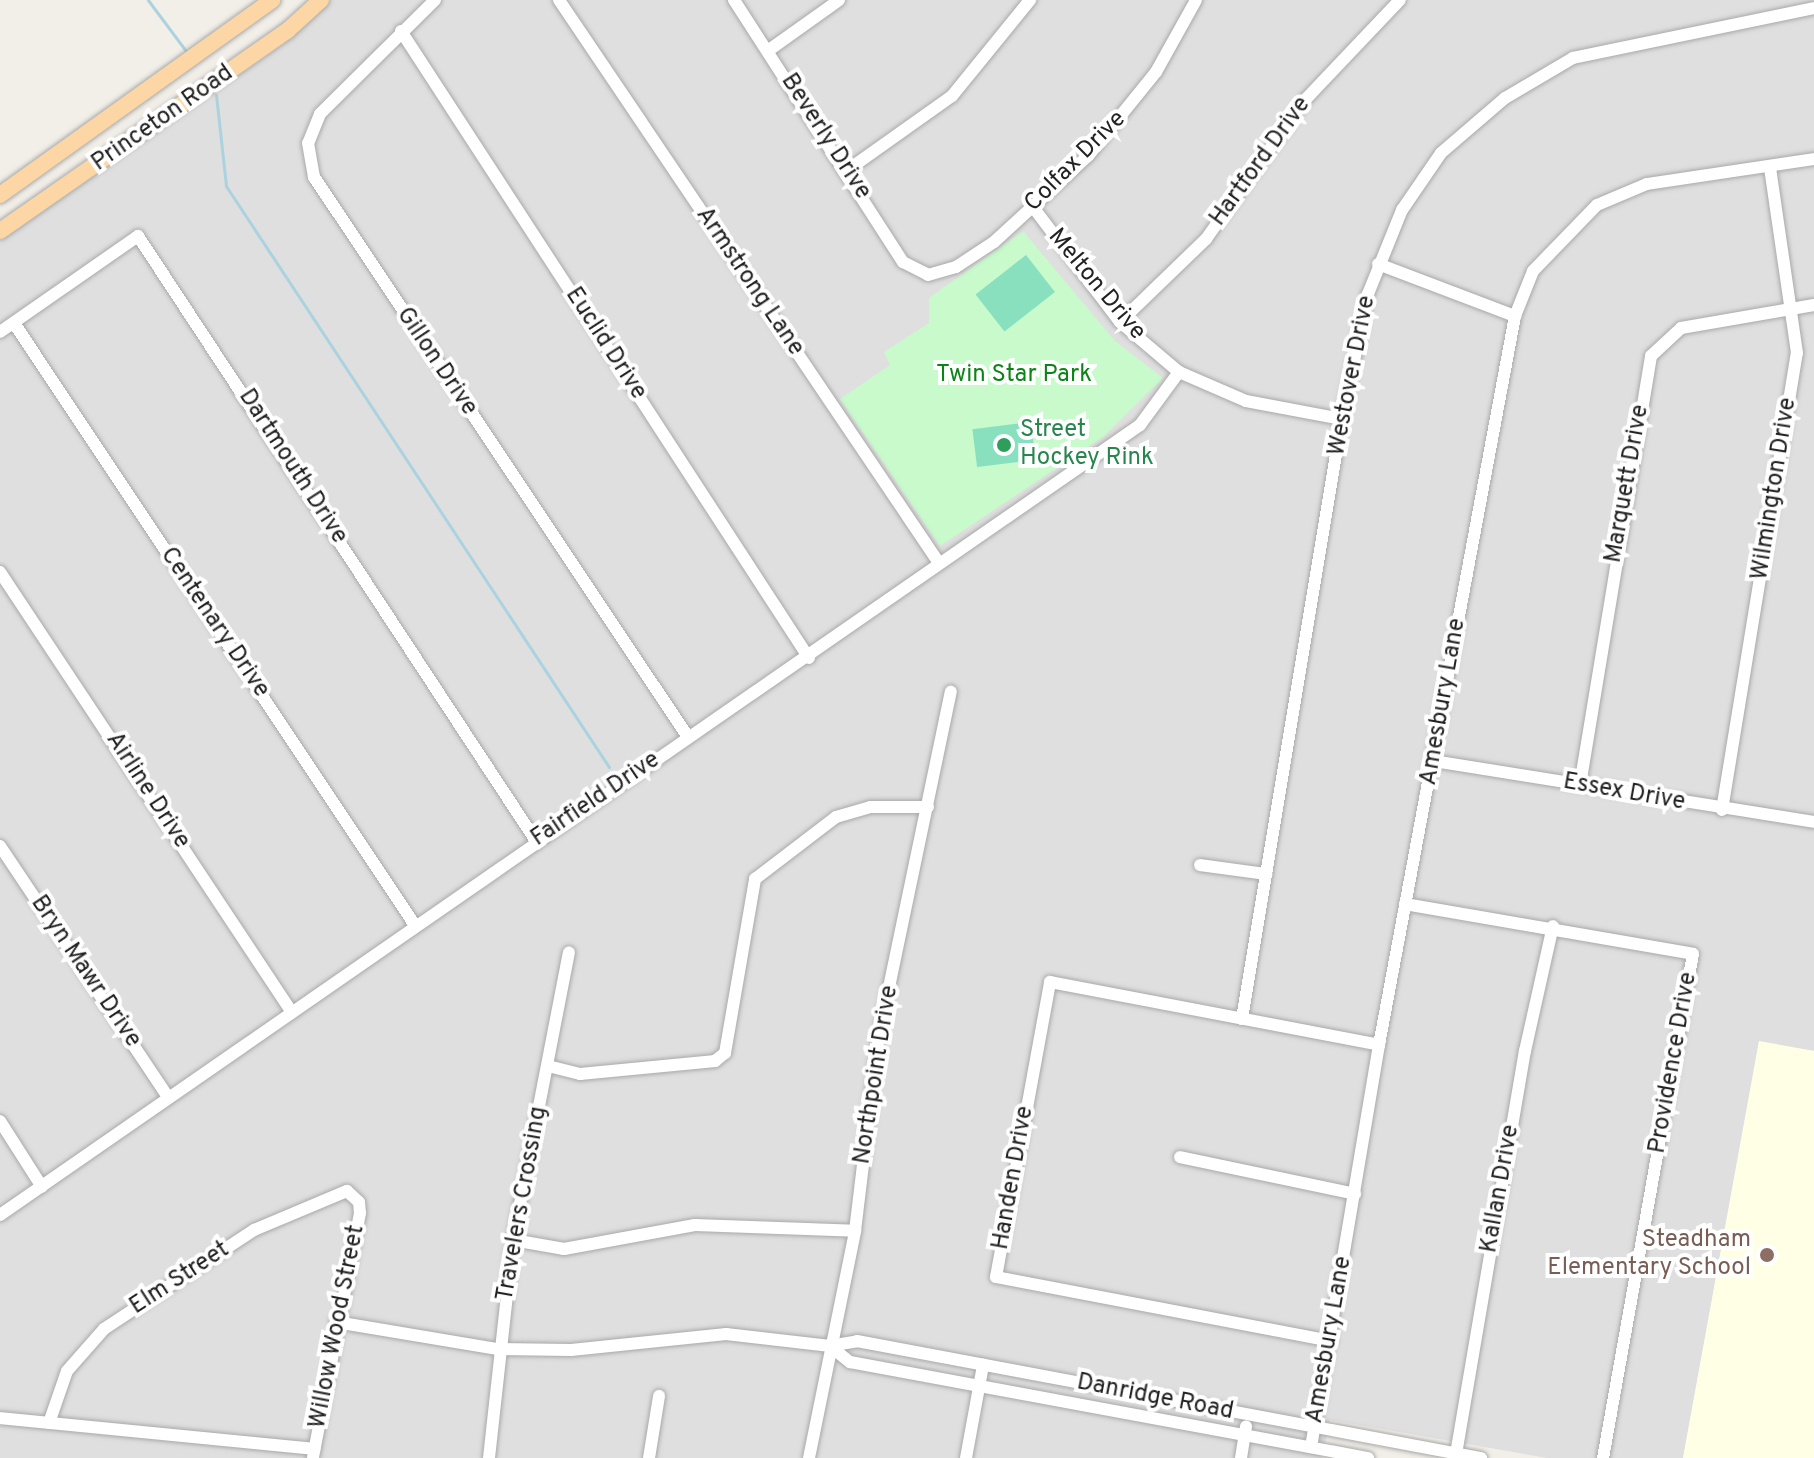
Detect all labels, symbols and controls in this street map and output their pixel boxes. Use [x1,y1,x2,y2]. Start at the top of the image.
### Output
street label: Princeton Road [87,60,239,178]
street label: Beverly Drive [774,69,876,205]
street label: Hartford Drive [1204,92,1318,232]
street label: Colfax Drive [1019,105,1133,219]
street label: Armstrong Lane [689,202,809,362]
street label: Melton Drive [1041,223,1151,347]
street label: Euclid Drive [558,282,652,406]
street label: Westover Drive [1323,293,1383,459]
street label: Gillon Drive [389,302,483,422]
park label: Twin Star Park [936,362,1092,390]
street label: Dartmouth Drive [231,384,353,550]
street label: Wilmington Drive [1746,396,1804,582]
street label: Marquett Drive [1600,403,1656,565]
place label: Street Hockey Rink [1020,417,1154,473]
marker: Street Hockey Rink [995,436,1013,454]
street label: Centenary Drive [153,542,275,704]
street label: Amesbury Lane [1415,616,1473,788]
street label: Airline Drive [99,727,195,855]
street label: Fairfield Drive [526,746,666,854]
street label: Essex Drive [1561,768,1687,818]
street label: Bryn Mawr Drive [23,890,147,1054]
street label: Providence Drive [1644,970,1704,1156]
street label: Northpoint Drive [849,984,905,1166]
street label: Travelers Crossing [492,1104,554,1304]
street label: Handen Drive [987,1104,1041,1252]
street label: Kallan Drive [1476,1123,1526,1255]
street label: Willow Wood Street [304,1223,372,1431]
place label: Steadham Elementary School [1547,1227,1751,1283]
street label: Elm Street [125,1236,235,1322]
marker: Steadham Elementary School [1758,1246,1776,1264]
street label: Amesbury Lane [1301,1254,1359,1426]
street label: Danridge Road [1074,1369,1236,1427]

